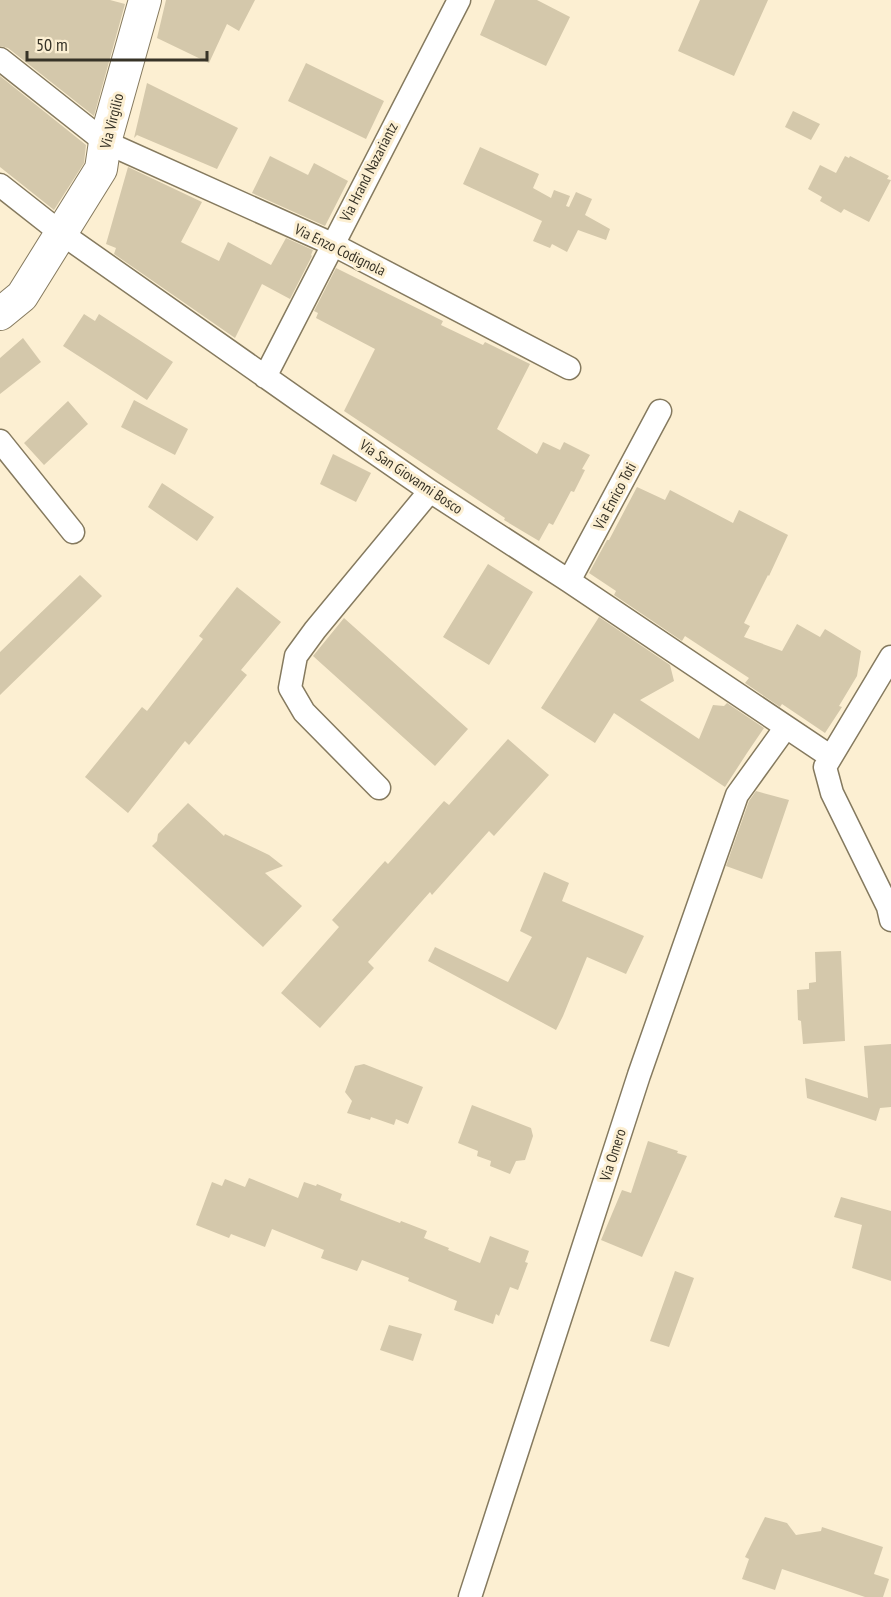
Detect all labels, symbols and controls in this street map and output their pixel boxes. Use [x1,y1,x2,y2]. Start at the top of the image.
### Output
scale bar [27,24,207,62]
text: 50 m [36,33,68,56]
street label: Via Virgilio [95,91,128,151]
street label: Via Hrand Nazariantz [335,119,402,225]
street label: Via Enzo Codignola [291,219,389,280]
street label: Via San Giovanni Bosco [355,435,466,518]
street label: Via Enrico Toti [589,459,640,533]
street label: Via Omero [595,1126,630,1184]

